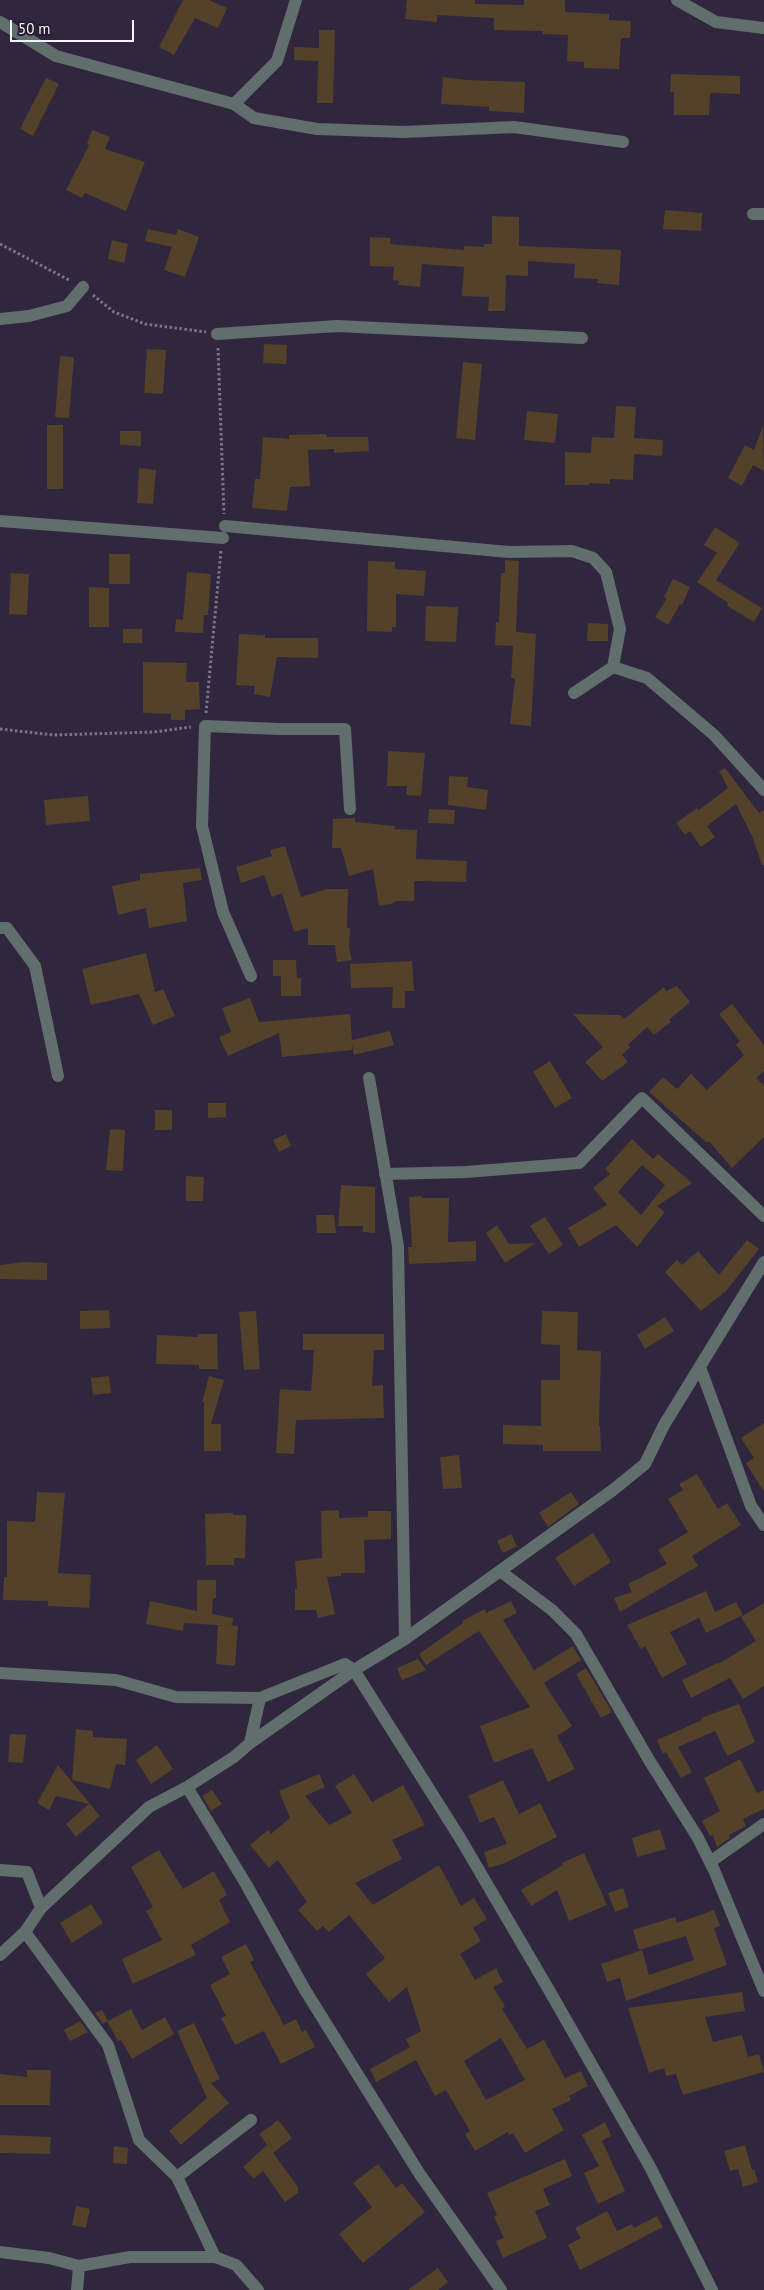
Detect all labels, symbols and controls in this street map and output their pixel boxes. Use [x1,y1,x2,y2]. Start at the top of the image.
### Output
scale bar [12,10,136,42]
text: 50 m [18,19,51,38]

